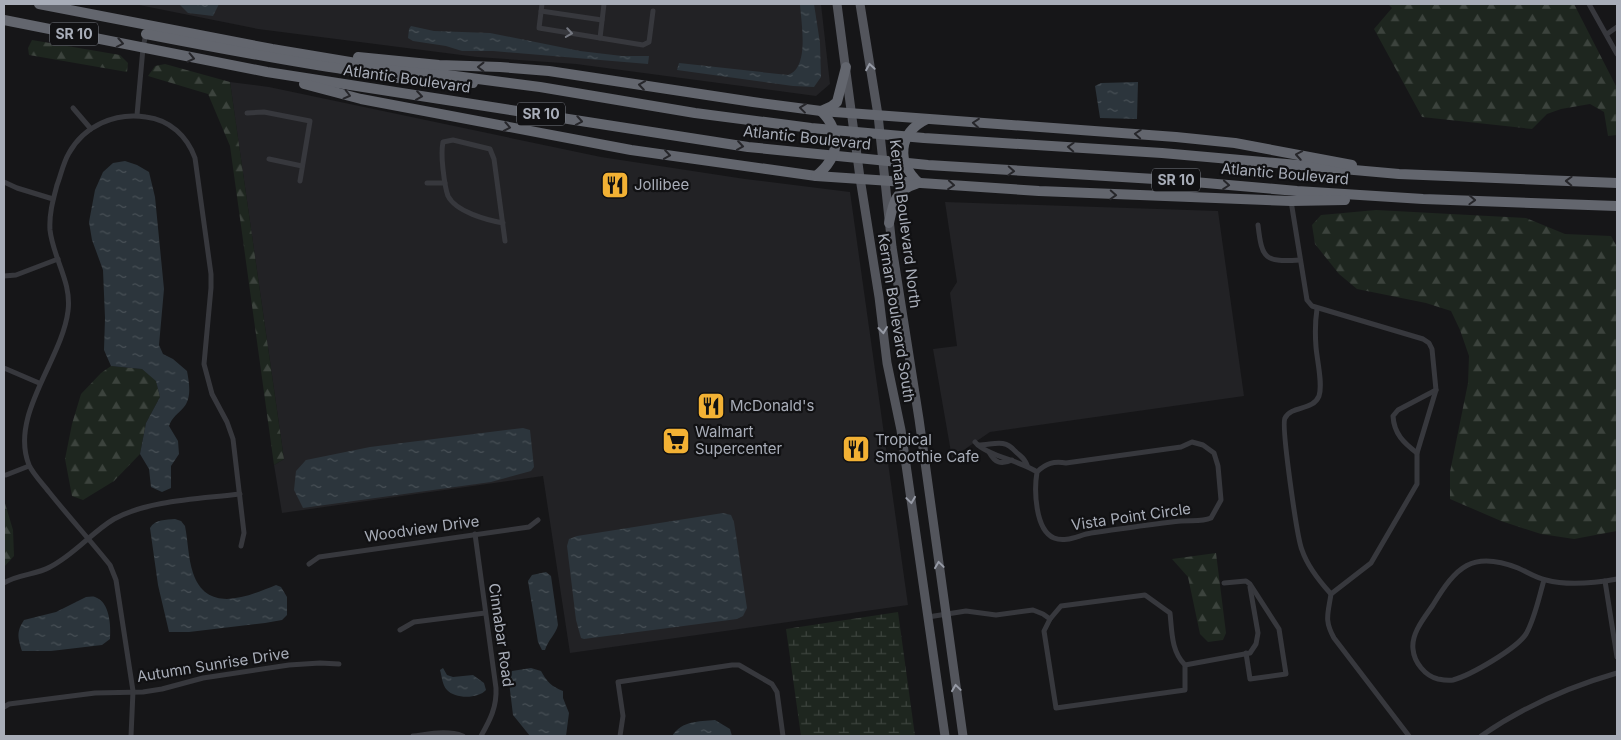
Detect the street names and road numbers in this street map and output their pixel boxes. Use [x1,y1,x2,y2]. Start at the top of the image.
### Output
road number: SR 10 [50,22,98,46]
street label: Atlantic Boulevard [342,60,472,97]
road number: SR 10 [517,102,565,126]
street label: Atlantic Boulevard [742,121,872,154]
street label: Kernan Boulevard North [886,139,925,309]
street label: Atlantic Boulevard [1220,158,1350,189]
road number: SR 10 [1152,168,1200,192]
street label: Kernan Boulevard South [874,232,919,404]
street label: Vista Point Circle [1070,499,1192,534]
street label: Woodview Drive [363,511,480,546]
street label: Cinnabar Road [485,582,518,688]
street label: Autumn Sunrise Drive [135,643,291,686]

